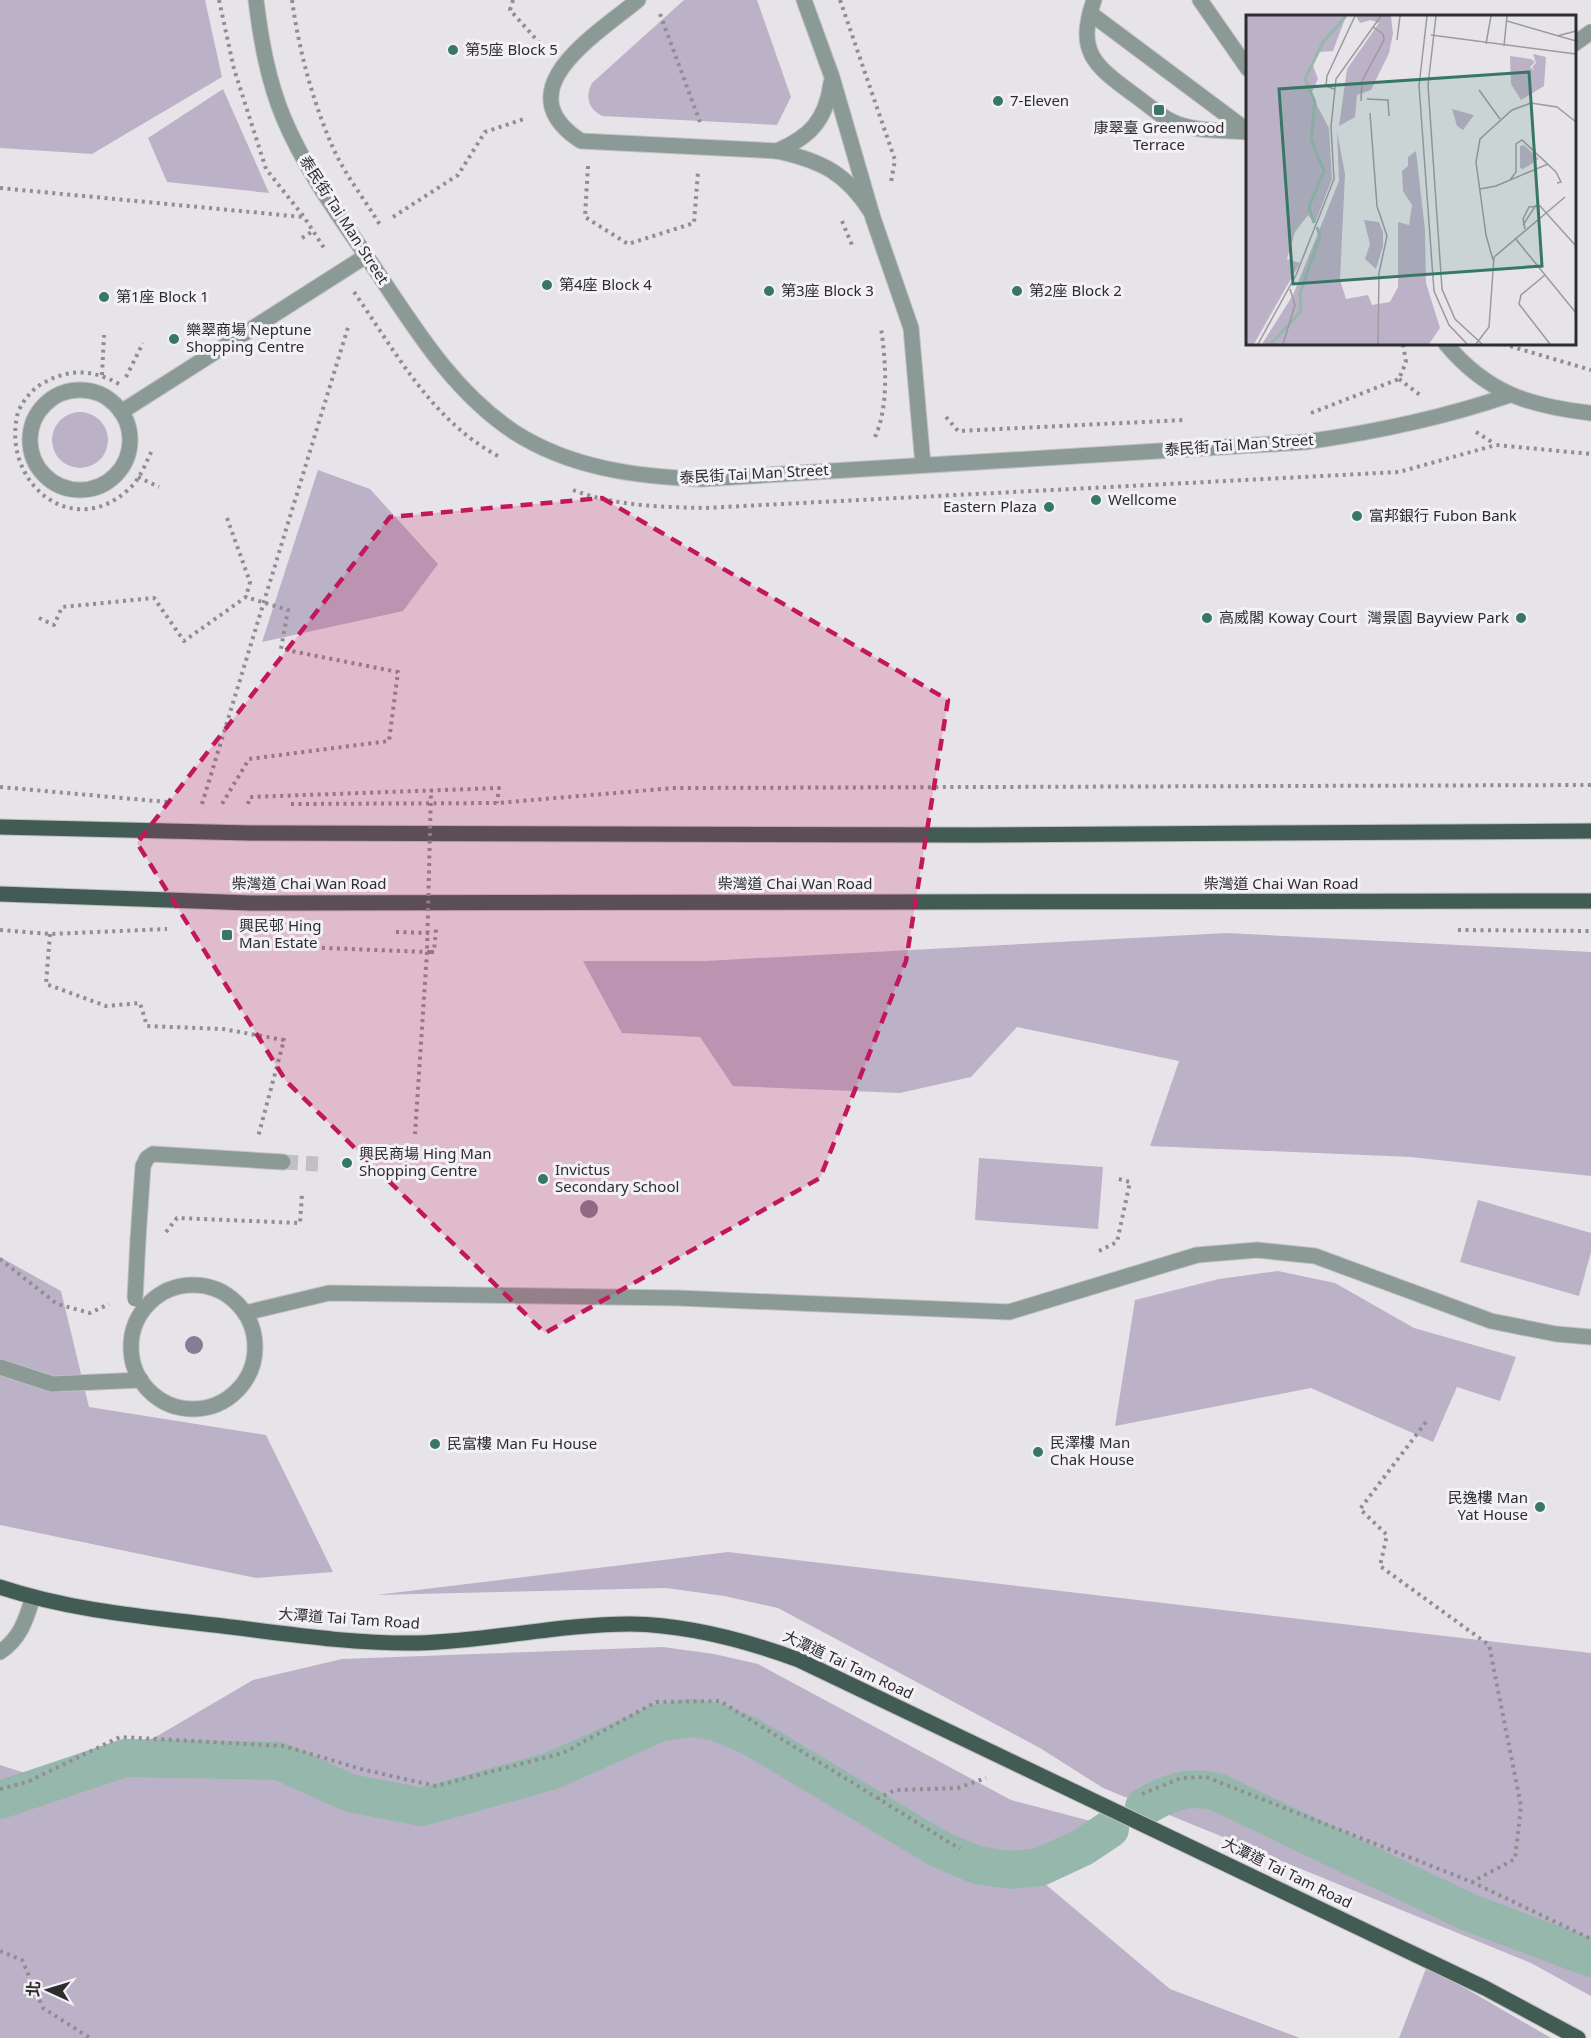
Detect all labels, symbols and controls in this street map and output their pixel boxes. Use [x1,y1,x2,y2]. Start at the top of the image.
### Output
inset map [1246,15,1576,345]
place label: 第5座 Block 5 [465,39,558,59]
marker: 第5座 Block 5 [446,43,460,57]
place label: 7-Eleven [1010,90,1069,110]
marker: 7-Eleven [991,94,1005,108]
marker: 康翠臺 Greenwood Terrace [1152,103,1166,117]
place label: 康翠臺 Greenwood Terrace [1093,117,1225,154]
street label: 泰民街 Tai Man Street [296,151,394,288]
place label: 第4座 Block 4 [559,274,652,294]
marker: 第4座 Block 4 [540,278,554,292]
place label: 第3座 Block 3 [781,280,874,300]
place label: 第2座 Block 2 [1029,280,1122,300]
marker: 第3座 Block 3 [762,284,776,298]
marker: 第2座 Block 2 [1010,284,1024,298]
place label: 第1座 Block 1 [116,286,209,306]
marker: 第1座 Block 1 [97,290,111,304]
place label: 樂翠商場 Neptune Shopping Centre [186,319,311,356]
marker: 樂翠商場 Neptune Shopping Centre [167,332,181,346]
street label: 泰民街 Tai Man Street [1164,429,1315,459]
street label: 泰民街 Tai Man Street [679,459,830,487]
place label: Wellcome [1108,489,1177,509]
marker: Wellcome [1089,493,1103,507]
place label: Eastern Plaza [943,496,1037,516]
marker: Eastern Plaza [1042,500,1056,514]
place label: 富邦銀行 Fubon Bank [1369,505,1517,525]
marker: 富邦銀行 Fubon Bank [1350,509,1364,523]
place label: 高威閣 Koway Court [1219,607,1358,627]
place label: 灣景園 Bayview Park [1367,607,1509,627]
marker: 高威閣 Koway Court [1200,611,1214,625]
marker: 灣景園 Bayview Park [1514,611,1528,625]
street label: 柴灣道 Chai Wan Road [231,873,387,893]
street label: 柴灣道 Chai Wan Road [717,873,873,893]
street label: 柴灣道 Chai Wan Road [1203,873,1359,893]
place label: 興民邨 Hing Man Estate [239,915,321,952]
marker: 興民邨 Hing Man Estate [220,928,234,942]
place label: 興民商場 Hing Man Shopping Centre [359,1143,492,1180]
marker: 興民商場 Hing Man Shopping Centre [340,1156,354,1170]
place label: Invictus Secondary School [555,1159,679,1196]
marker: Invictus Secondary School [536,1172,550,1186]
place label: 民澤樓 Man Chak House [1050,1432,1134,1469]
place label: 民富樓 Man Fu House [447,1433,597,1453]
marker: 民富樓 Man Fu House [428,1437,442,1451]
marker: 民澤樓 Man Chak House [1031,1445,1045,1459]
place label: 民逸樓 Man Yat House [1448,1487,1528,1524]
marker: 民逸樓 Man Yat House [1533,1500,1547,1514]
street label: 大潭道 Tai Tam Road [278,1603,420,1633]
street label: 大潭道 Tai Tam Road [780,1625,917,1703]
street label: 大潭道 Tai Tam Road [1219,1832,1356,1912]
north arrow [18,1960,78,2020]
text: 北 [22,1980,45,1998]

